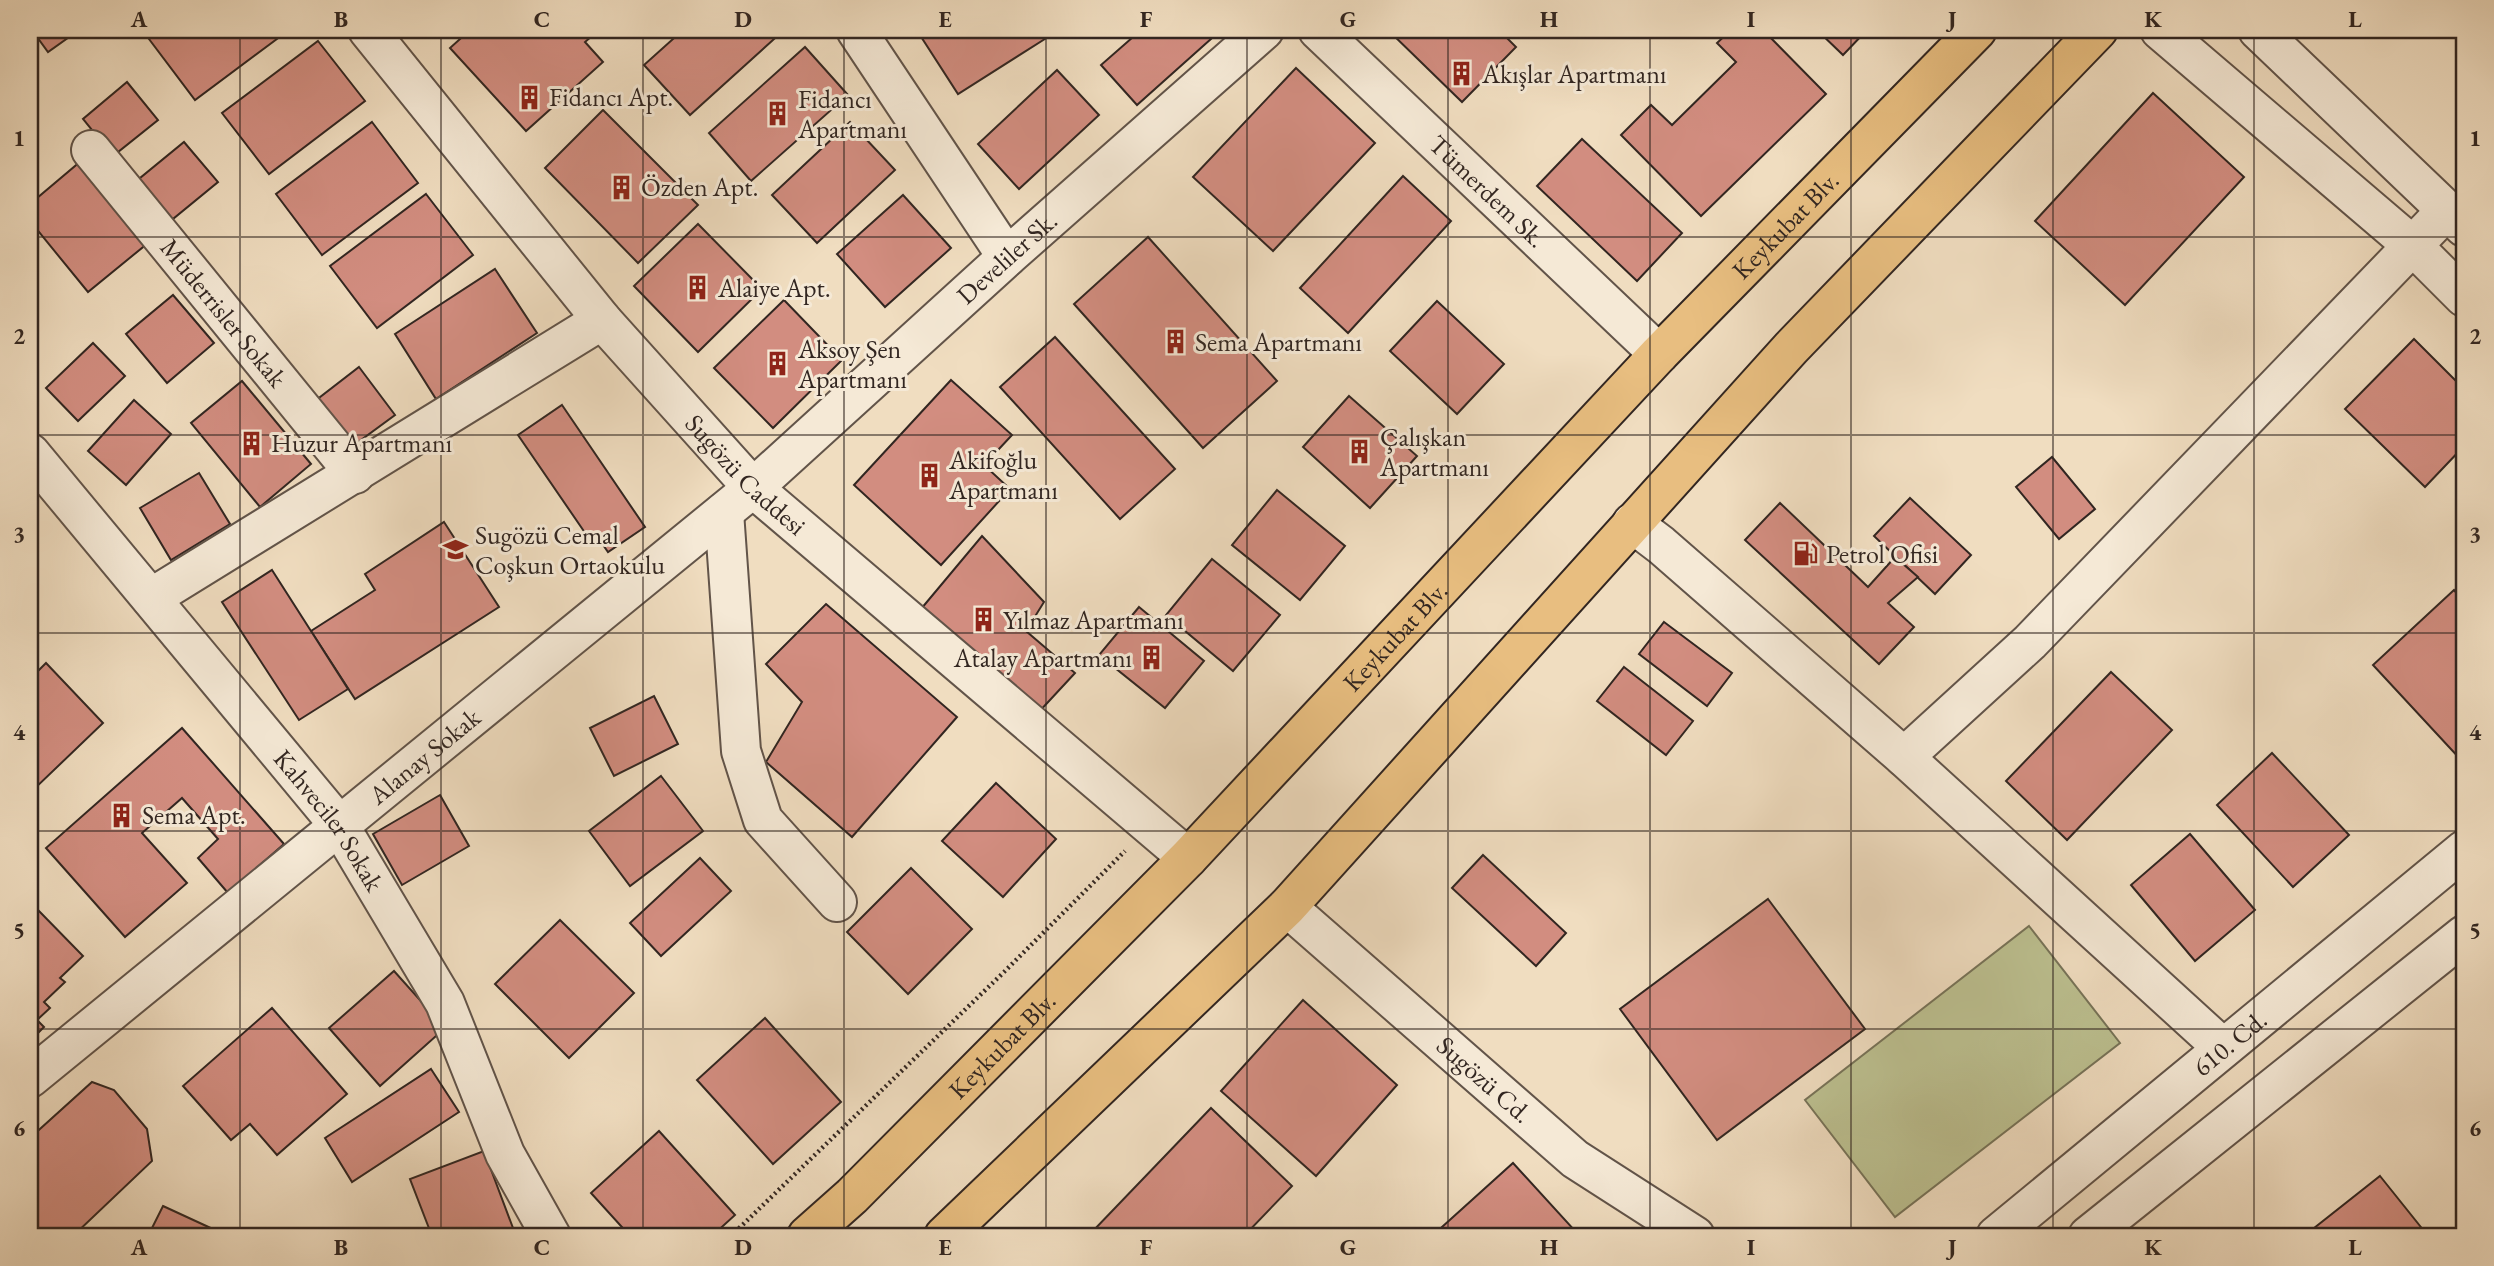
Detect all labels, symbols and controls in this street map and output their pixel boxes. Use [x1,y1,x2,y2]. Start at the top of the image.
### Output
text: A [130,4,148,34]
text: B [334,4,348,34]
text: C [534,4,550,34]
text: D [734,4,752,34]
text: E [938,4,952,34]
text: F [1140,4,1153,34]
text: G [1340,4,1356,34]
text: H [1540,4,1558,34]
text: I [1747,4,1755,34]
text: J [1946,4,1957,34]
text: K [2144,4,2162,34]
text: L [2348,4,2362,34]
place label: Akışlar Apartmanı [1481,57,1666,91]
building icon: Akışlar Apartmanı [1448,60,1476,88]
place label: Fidancı Apt. [549,80,673,114]
place label: Fidancı Apartmanı [797,82,907,146]
building icon: Fidancı Apt. [515,83,543,111]
building icon: Fidancı Apartmanı [764,100,792,128]
text: 1 [13,123,25,153]
text: 1 [2469,123,2481,153]
street label: Tümerdem Sk. [1422,127,1553,255]
street label: Keykubat Blv. [1725,164,1846,287]
place label: Özden Apt. [641,170,759,204]
building icon: Özden Apt. [607,173,635,201]
street label: Develiler Sk. [949,204,1064,312]
street label: Müderrisler Sokak [153,231,295,395]
place label: Alaiye Apt. [717,271,831,305]
building icon: Alaiye Apt. [684,274,712,302]
text: 2 [13,321,25,351]
text: 2 [2469,321,2481,351]
place label: Sema Apartmanı [1195,325,1362,359]
building icon: Sema Apartmanı [1161,328,1189,356]
place label: Aksoy Şen Apartmanı [797,332,907,396]
building icon: Aksoy Şen Apartmanı [764,350,792,378]
street label: Sugözü Caddesi [678,407,813,543]
place label: Çalışkan Apartmanı [1379,420,1489,484]
place label: Huzur Apartmanı [271,426,452,460]
building icon: Huzur Apartmanı [237,429,265,457]
building icon: Çalışkan Apartmanı [1346,438,1374,466]
place label: Akifoğlu Apartmanı [948,443,1058,507]
building icon: Akifoğlu Apartmanı [915,461,943,489]
place label: Sugözü Cemal Coşkun Ortaokulu [475,518,665,582]
text: 3 [13,519,25,549]
text: 3 [2469,519,2481,549]
school or university icon: Sugözü Cemal Coşkun Ortaokulu [441,536,469,564]
place label: Petrol Ofisi [1826,537,1938,571]
fuel station icon: Petrol Ofisi [1792,540,1820,568]
street label: Keykubat Blv. [1335,574,1455,699]
place label: Yılmaz Apartmanı [1003,603,1184,637]
building icon: Yılmaz Apartmanı [969,606,997,634]
place label: Atalay Apartmanı [953,641,1132,675]
building icon: Atalay Apartmanı [1138,644,1166,672]
street label: Alanay Sokak [361,700,488,812]
text: 4 [13,717,26,747]
text: 4 [2469,717,2482,747]
street label: Kahveciler Sokak [266,742,392,898]
place label: Sema Apt. [142,798,246,832]
building icon: Sema Apt. [108,801,136,829]
text: 5 [13,915,25,945]
text: 5 [2469,915,2481,945]
street label: Keykubat Blv. [941,984,1063,1106]
street label: 610. Cd. [2186,1003,2274,1084]
street label: Sugözü Cd. [1429,1029,1539,1130]
text: 6 [13,1113,25,1143]
text: 6 [2469,1113,2481,1143]
text: A [130,1232,148,1262]
text: B [334,1232,348,1262]
text: C [534,1232,550,1262]
text: D [734,1232,752,1262]
text: E [938,1232,952,1262]
text: F [1140,1232,1153,1262]
text: G [1340,1232,1356,1262]
text: H [1540,1232,1558,1262]
text: I [1747,1232,1755,1262]
text: J [1946,1232,1957,1262]
text: K [2144,1232,2162,1262]
text: L [2348,1232,2362,1262]

